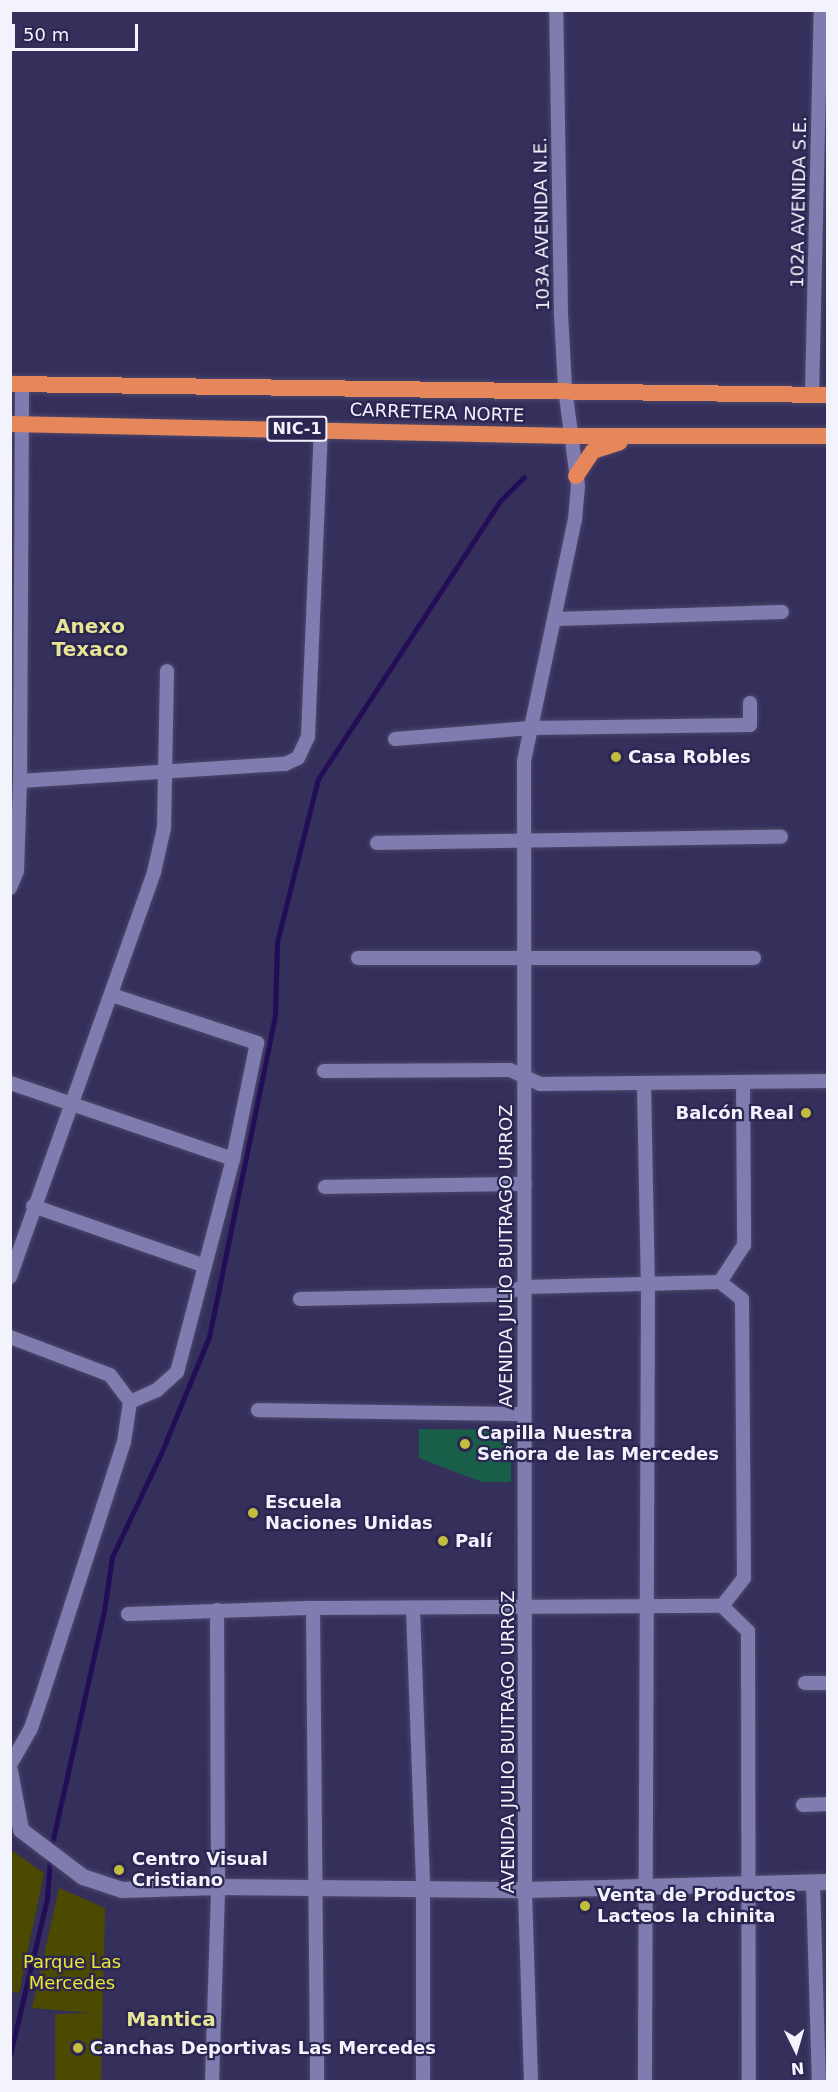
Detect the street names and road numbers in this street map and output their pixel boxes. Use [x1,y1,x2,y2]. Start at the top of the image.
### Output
street label: 102A AVENIDA S.E. [787,116,811,288]
street label: 103A AVENIDA N.E. [530,137,554,311]
street label: CARRETERA NORTE [349,399,525,427]
road number: NIC-1 [266,416,328,442]
street label: AVENIDA JULIO BUITRAGO URROZ [495,1104,517,1408]
street label: AVENIDA JULIO BUITRAGO URROZ [497,1590,519,1894]

